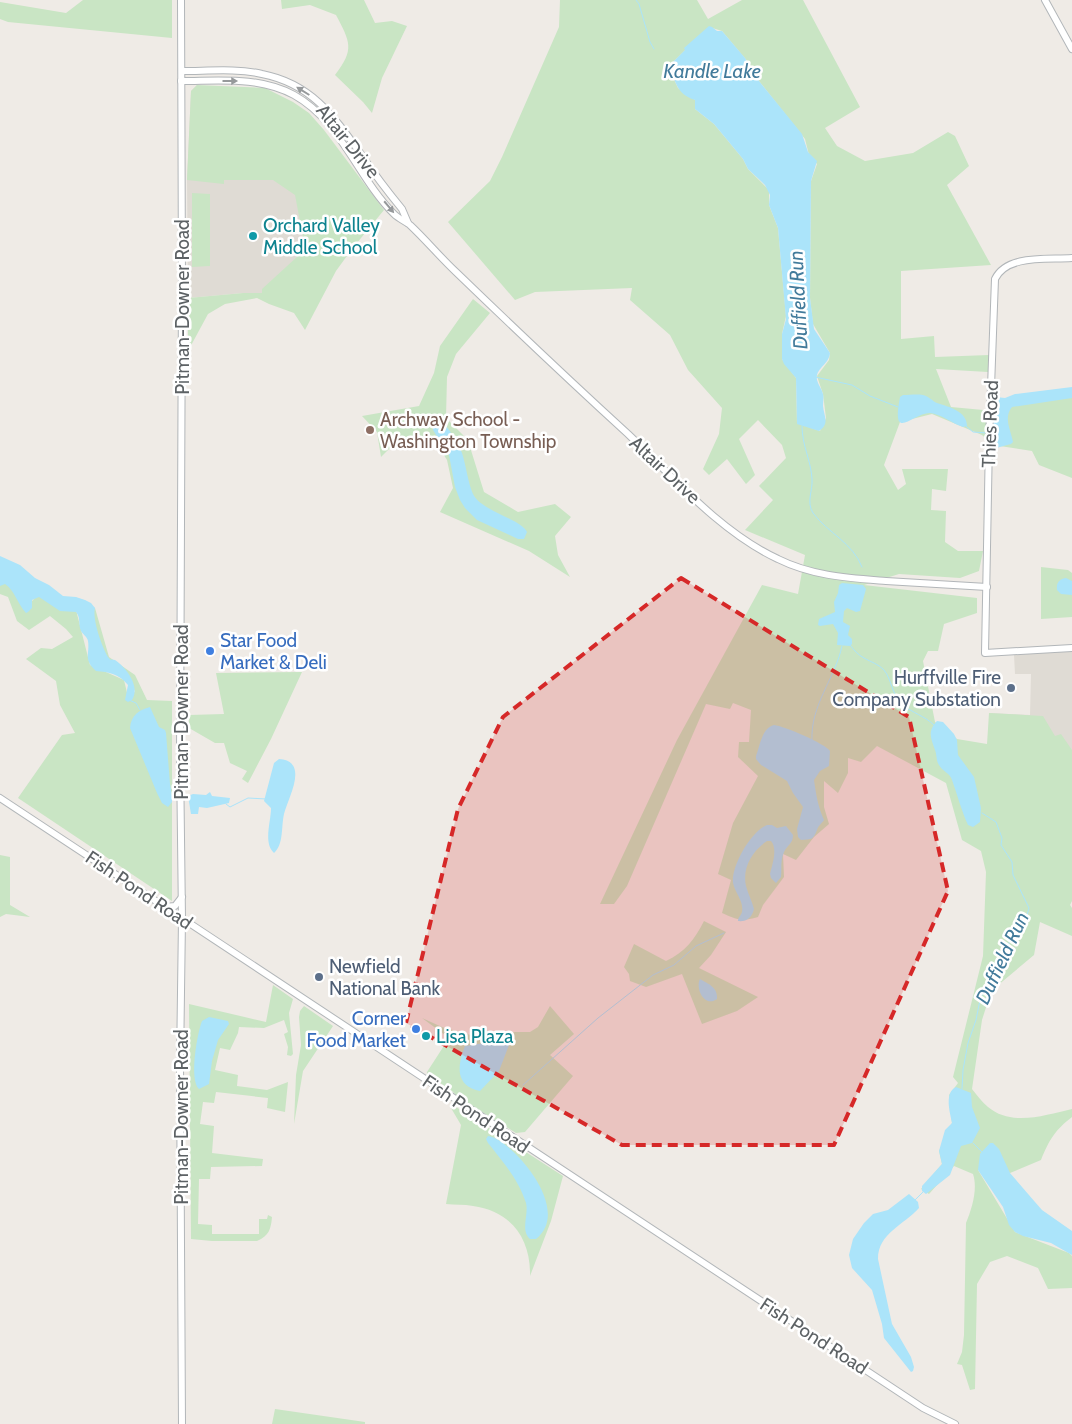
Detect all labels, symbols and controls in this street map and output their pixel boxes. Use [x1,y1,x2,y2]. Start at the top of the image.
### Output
water label: Kandle Lake [663,59,761,83]
one-way arrow [222,77,238,85]
one-way arrow [296,86,309,95]
street label: Altair Drive [311,99,385,183]
one-way arrow [383,201,394,214]
place label: Orchard Valley Middle School [263,214,380,259]
street label: Pitman-Downer Road [171,219,194,395]
marker: Orchard Valley Middle School [247,230,259,242]
water label: Duffield Run [783,250,813,350]
street label: Thies Road [977,380,1003,468]
place label: Archway School - Washington Township [380,408,556,453]
marker: Archway School - Washington Township [364,424,376,436]
street label: Altair Drive [625,431,705,509]
street label: Pitman-Downer Road [170,624,193,800]
place label: Star Food Market & Deli [220,629,327,674]
marker: Star Food Market & Deli [204,645,216,657]
place label: Hurffville Fire Company Substation [832,666,1001,711]
marker: Hurffville Fire Company Substation [1005,682,1017,694]
street label: Fish Pond Road [81,846,197,934]
water label: Duffield Run [970,908,1034,1008]
place label: Newfield National Bank [329,955,441,1000]
marker: Newfield National Bank [313,971,325,983]
place label: Corner Food Market [307,1007,407,1052]
marker: Corner Food Market [410,1023,422,1035]
place label: Lisa Plaza [436,1025,513,1048]
street label: Pitman-Downer Road [170,1029,193,1205]
marker: Lisa Plaza [420,1030,432,1042]
street label: Fish Pond Road [418,1070,534,1158]
street label: Fish Pond Road [756,1293,872,1379]

